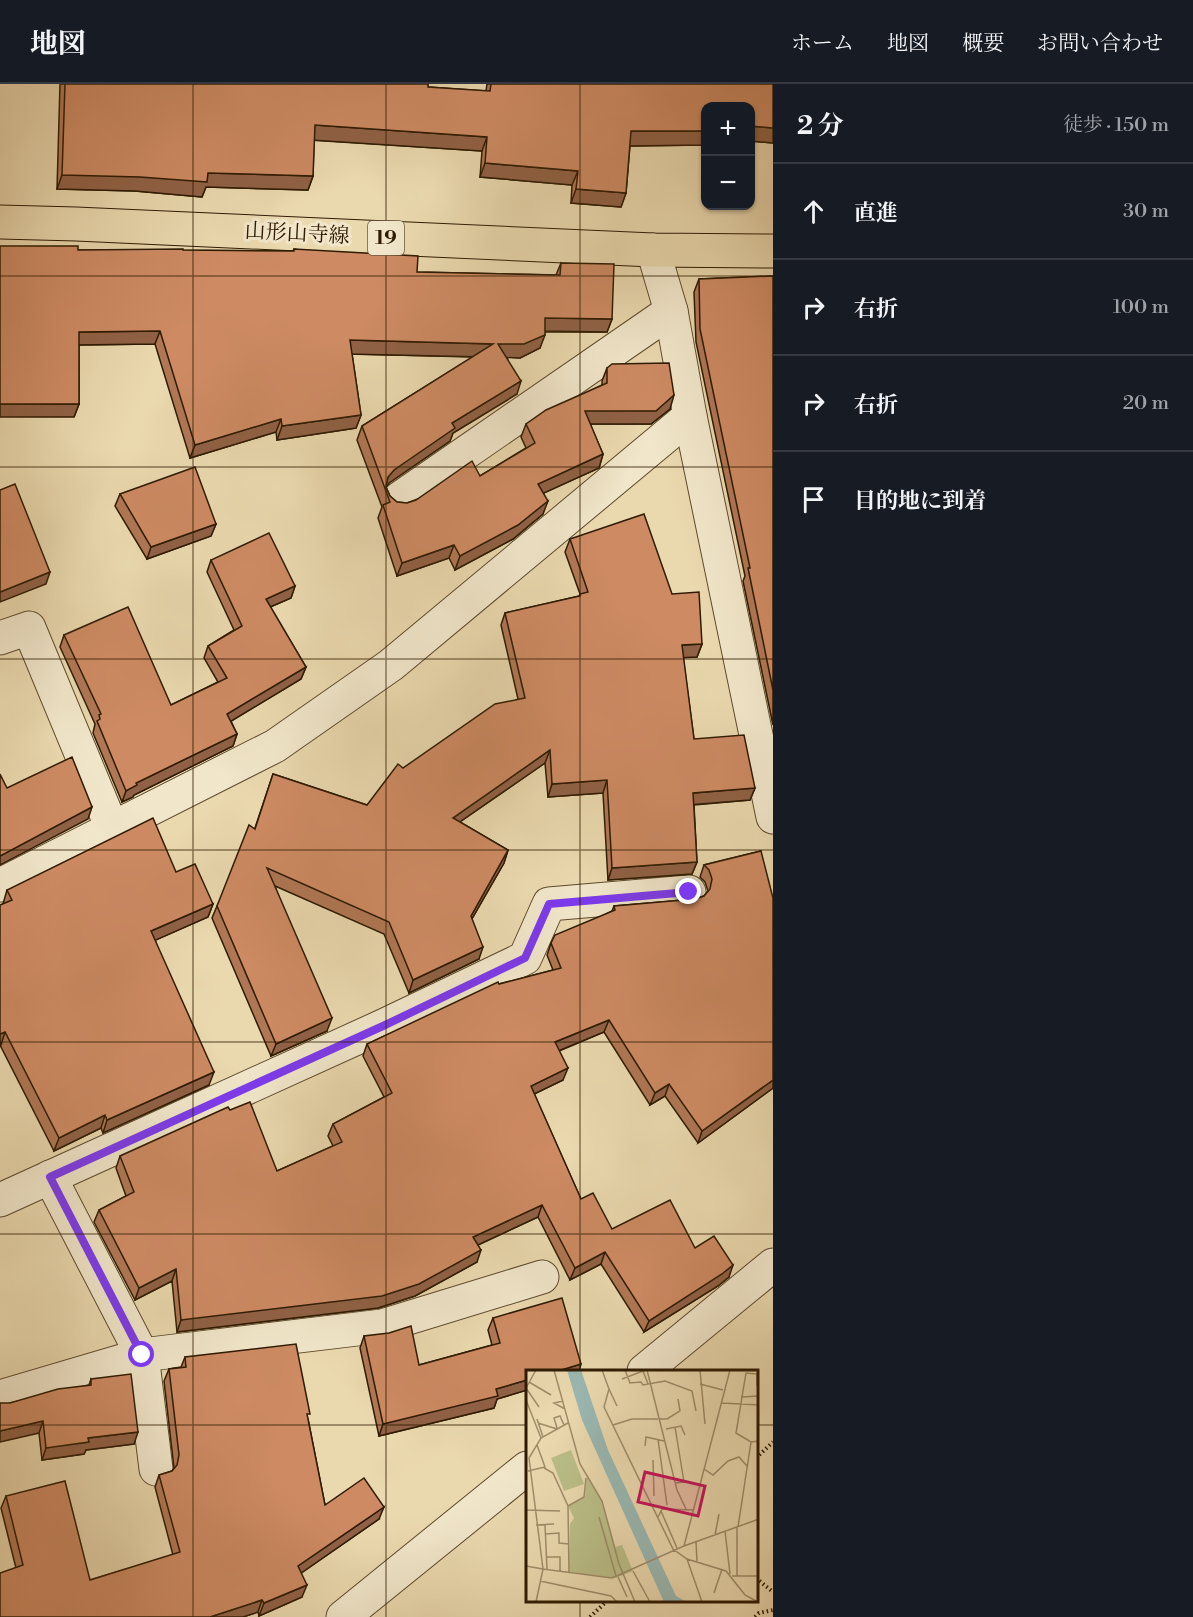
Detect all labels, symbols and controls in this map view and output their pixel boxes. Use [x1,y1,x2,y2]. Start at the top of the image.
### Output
text: 地図 [30,27,86,62]
text: ホーム [791,31,854,57]
text: 地図 [887,31,929,57]
text: 概要 [962,31,1004,57]
text: お問い合わせ [1037,31,1163,57]
map controls [701,102,755,210]
button: + [701,102,755,156]
text: 2 分 [797,110,843,142]
text: 徒歩 · 150 m [1063,113,1169,138]
button: − [701,156,755,210]
icon: ahead [797,195,830,228]
text: 30 m [1123,199,1169,224]
text: 直進 [854,200,898,227]
street label: 山形山寺線 [244,218,350,250]
road number: 19 [368,221,404,255]
icon: right [797,291,830,324]
text: 100 m [1113,295,1169,320]
text: 右折 [854,296,898,323]
icon: right [797,387,830,420]
text: 20 m [1123,391,1169,416]
text: 右折 [854,392,898,419]
icon: arrive [797,483,830,516]
text: 目的地に到着 [854,488,986,515]
route end [675,878,701,904]
route start [128,1341,154,1367]
inset map [526,1370,758,1602]

